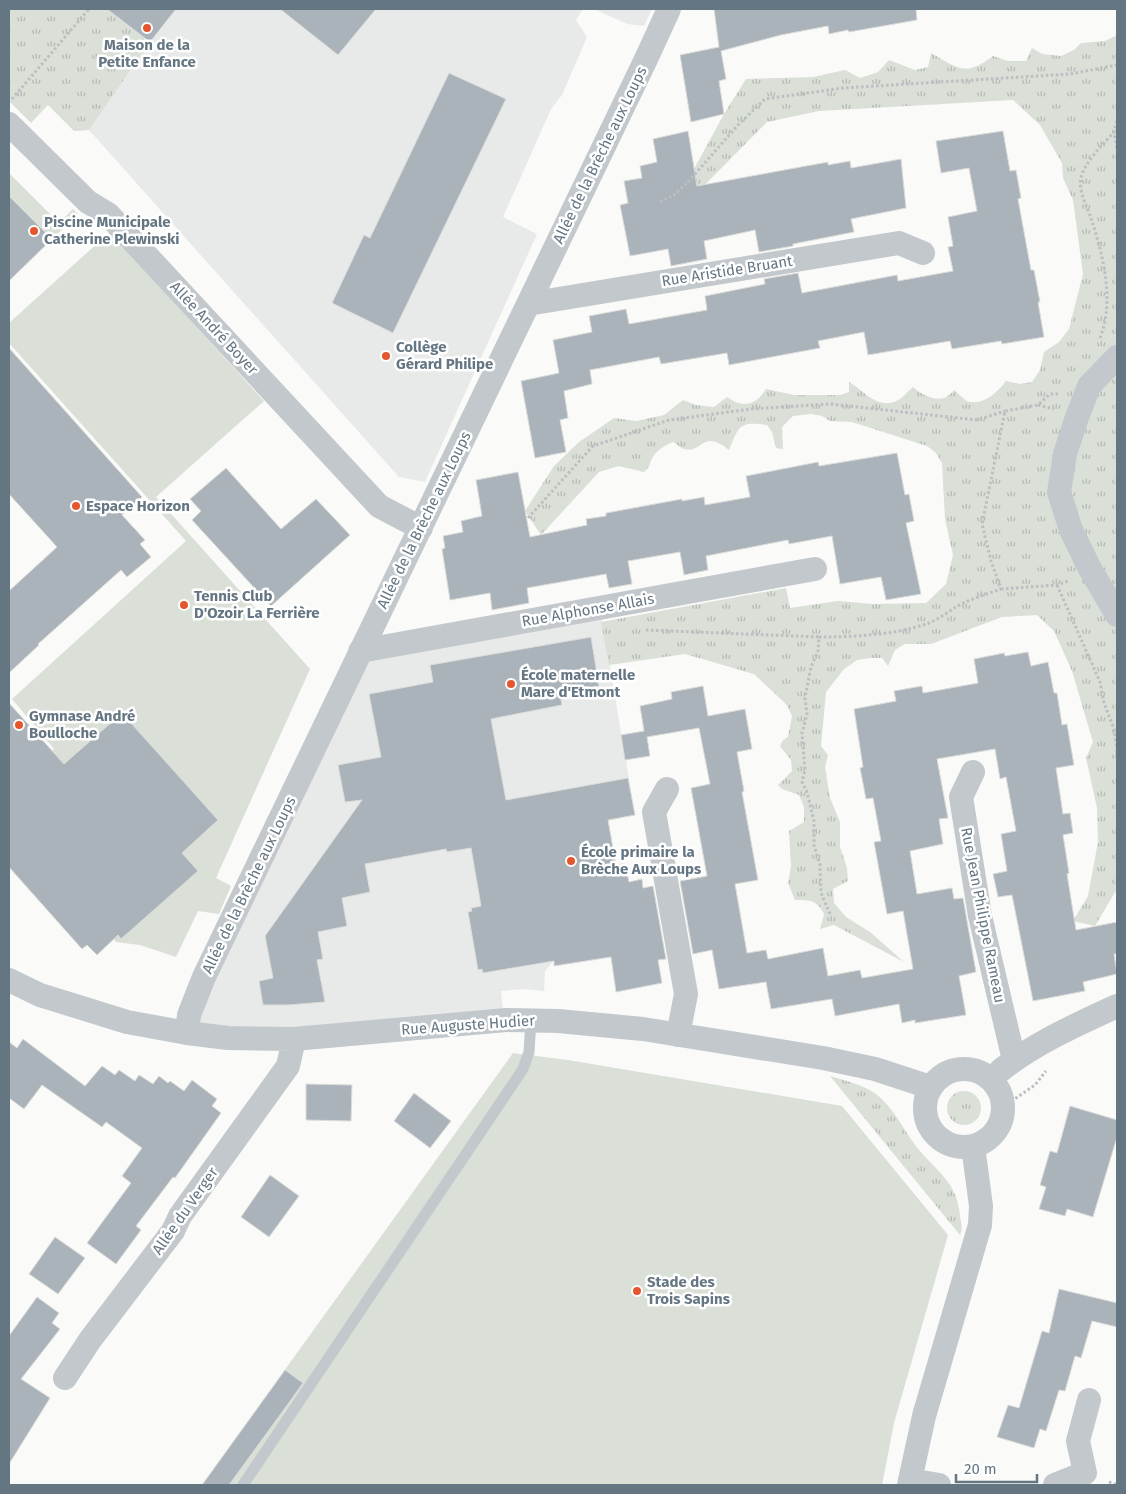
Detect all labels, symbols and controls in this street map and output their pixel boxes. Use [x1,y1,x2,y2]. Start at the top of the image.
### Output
marker: Maison de la Petite Enfance [141,22,153,34]
place label: Maison de la Petite Enfance [98,36,196,71]
street label: Allée de la Brèche aux Loups [549,64,651,246]
place label: Piscine Municipale Catherine Plewinski [44,213,180,248]
marker: Piscine Municipale Catherine Plewinski [28,225,40,237]
street label: Rue Aristide Bruant [660,252,794,290]
street label: Allée André Boyer [166,278,262,378]
place label: Collège Gérard Philipe [396,338,493,373]
marker: Collège Gérard Philipe [380,350,392,362]
street label: Allée de la Brèche aux Loups [373,429,475,611]
place label: Espace Horizon [86,497,190,515]
marker: Espace Horizon [70,500,82,512]
place label: Tennis Club D'Ozoir La Ferrière [194,587,320,622]
street label: Rue Alphonse Allais [520,589,656,631]
marker: Tennis Club D'Ozoir La Ferrière [178,599,190,611]
place label: École maternelle Mare d'Etmont [521,666,635,701]
marker: École maternelle Mare d'Etmont [505,678,517,690]
place label: Gymnase André Boulloche [29,707,135,742]
marker: Gymnase André Boulloche [13,719,25,731]
street label: Allée de la Brèche aux Loups [198,794,300,976]
street label: Rue Jean Philippe Rameau [957,826,1009,1004]
place label: École primaire la Brèche Aux Loups [581,843,701,878]
marker: École primaire la Brèche Aux Loups [565,855,577,867]
street label: Rue Auguste Hudier [400,1011,536,1039]
street label: Allée du Verger [148,1164,222,1258]
place label: Stade des Trois Sapins [647,1273,730,1308]
marker: Stade des Trois Sapins [631,1285,643,1297]
scale bar [956,1452,1037,1484]
text: 20 m [964,1460,997,1478]

